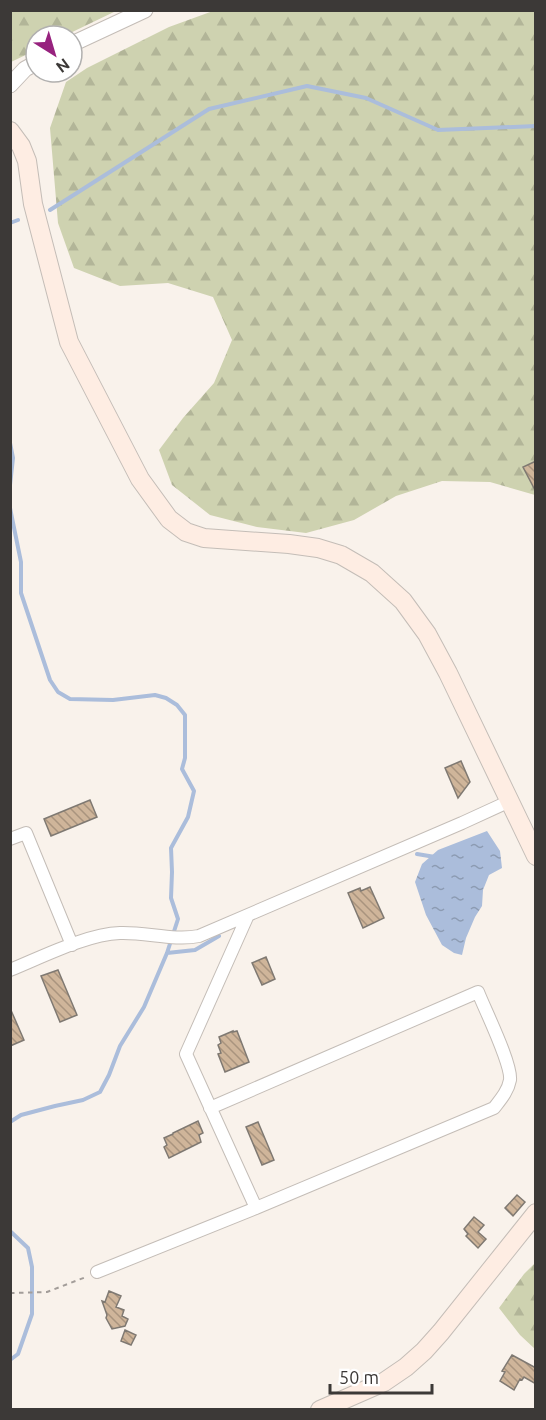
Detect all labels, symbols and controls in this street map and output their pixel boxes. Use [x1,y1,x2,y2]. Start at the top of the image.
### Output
north arrow [24,24,84,84]
text: N [53,55,73,77]
scale bar [330,1357,432,1395]
text: 50 m [339,1367,379,1387]

